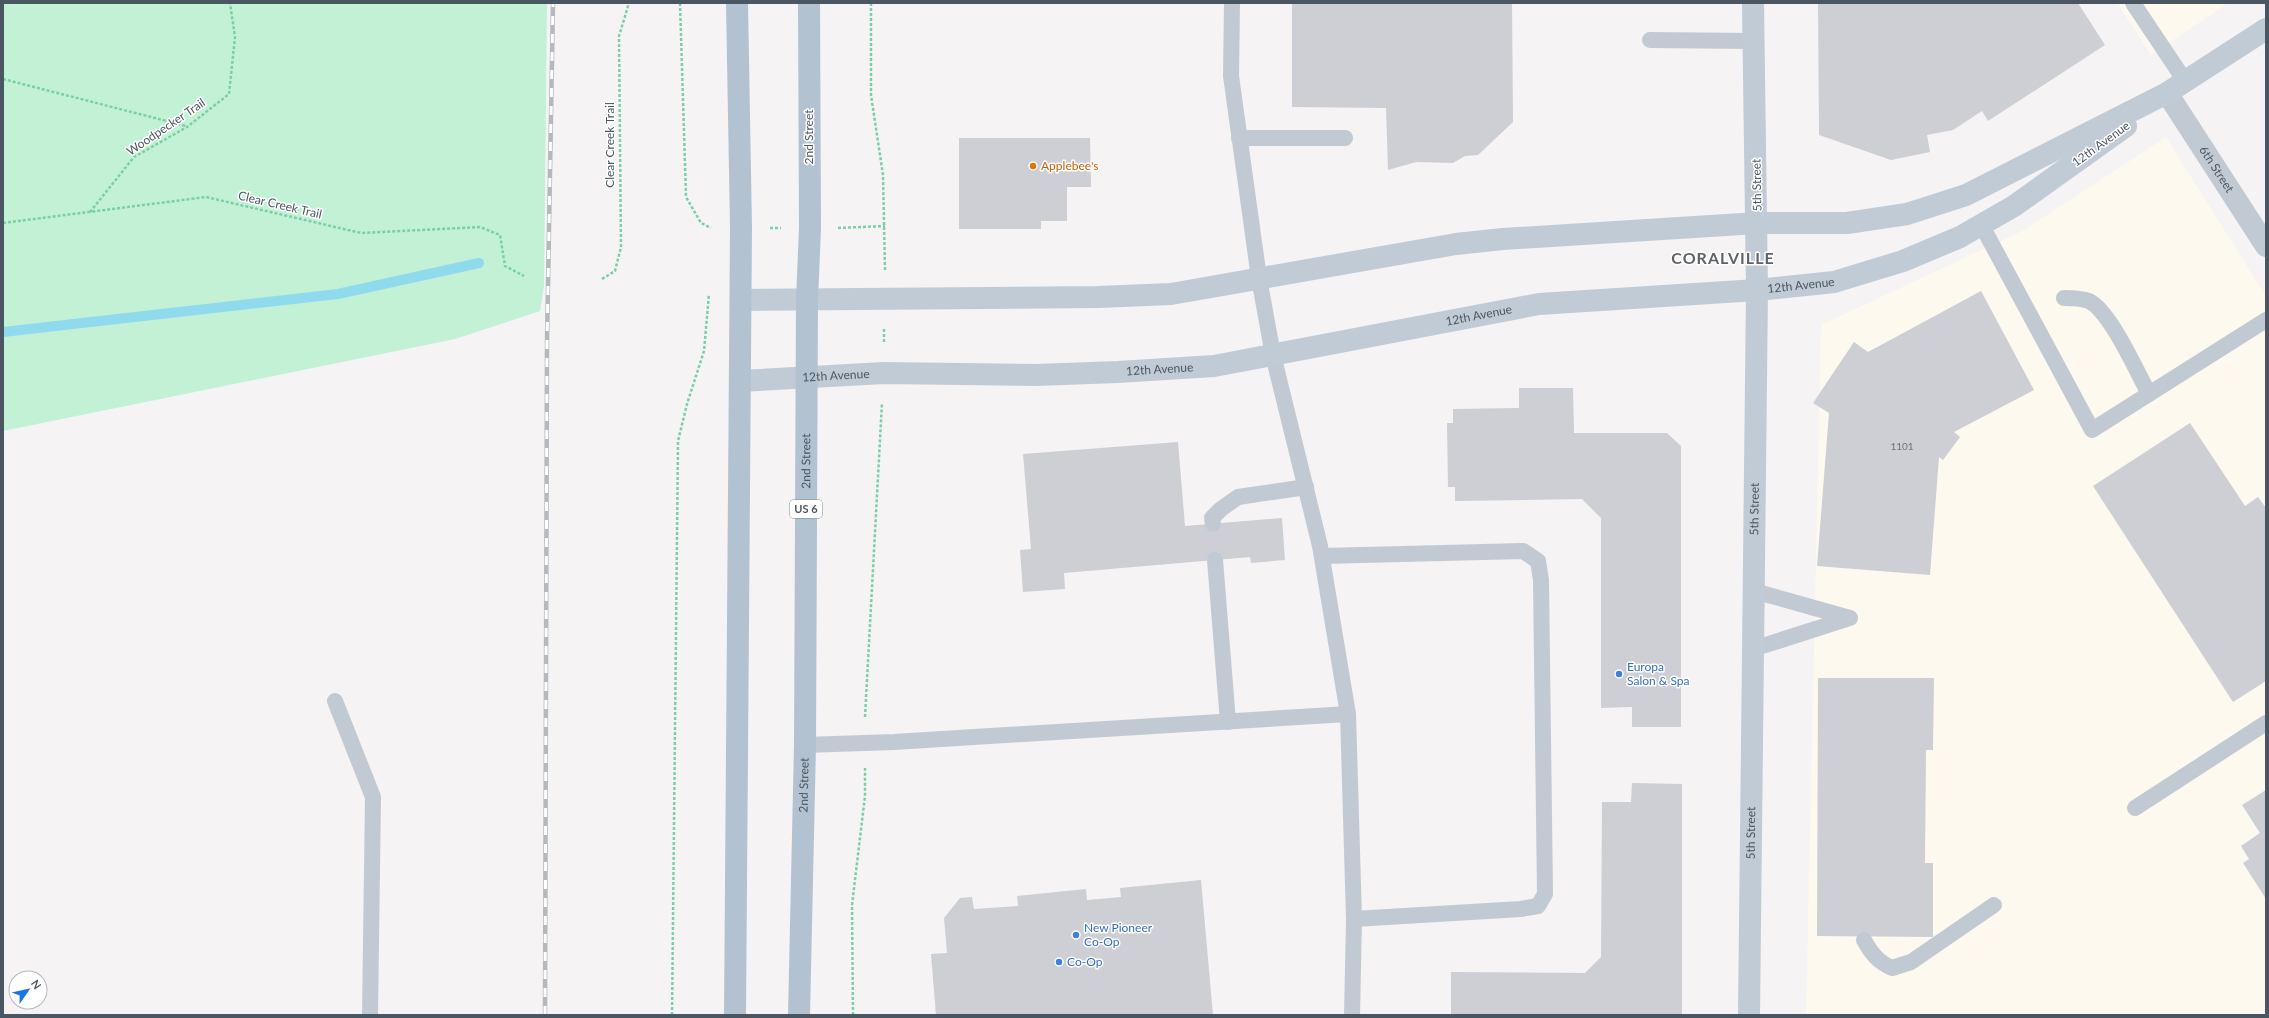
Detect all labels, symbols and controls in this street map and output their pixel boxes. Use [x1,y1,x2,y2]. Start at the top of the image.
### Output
street label: Woodpecker Trail [124,95,208,158]
street label: Clear Creek Trail [602,102,617,188]
street label: 2nd Street [801,109,816,165]
street label: 12th Avenue [2069,118,2132,169]
street label: 6th Street [2196,143,2238,196]
place label: Applebee's [1041,158,1098,173]
street label: 5th Street [1749,158,1764,211]
marker: Applebee's [1028,161,1038,171]
street label: Clear Creek Trail [237,188,324,221]
district label: CORALVILLE [1671,248,1775,267]
street label: 12th Avenue [1767,274,1835,296]
street label: 12th Avenue [1444,301,1513,329]
street label: 12th Avenue [1125,359,1194,378]
street label: 12th Avenue [802,366,870,385]
street label: 2nd Street [798,433,813,489]
house number: 1101 [1890,440,1914,452]
street label: 5th Street [1746,482,1762,535]
road number: US 6 [790,500,822,518]
place label: Europa Salon & Spa [1627,659,1690,688]
marker: Europa Salon & Spa [1614,669,1624,679]
street label: 2nd Street [795,757,812,813]
street label: 5th Street [1743,806,1758,859]
place label: New Pioneer Co-Op [1084,920,1153,949]
marker: New Pioneer Co-Op [1071,930,1081,940]
place label: Co-Op [1067,954,1103,969]
marker: Co-Op [1054,957,1064,967]
north arrow [8,970,48,1010]
text: N [29,977,44,991]

